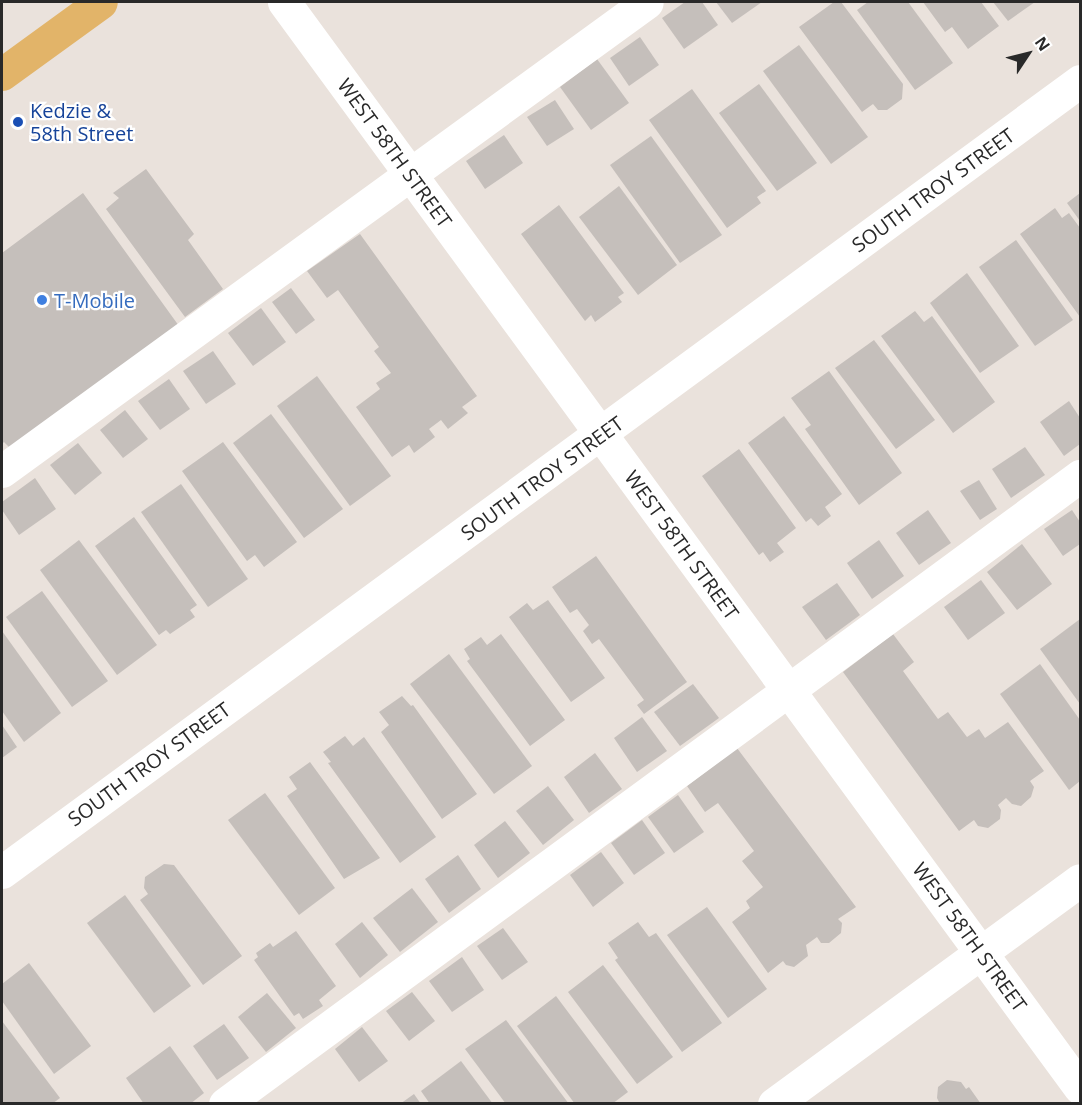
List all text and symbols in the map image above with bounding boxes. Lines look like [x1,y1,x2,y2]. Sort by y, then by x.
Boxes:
north arrow [998,24,1058,84]
text: N [1030,32,1055,55]
street label: WEST 58TH STREET [333,74,457,232]
place label: Kedzie & 58th Street [30,98,133,145]
marker: Kedzie & 58th Street [11,115,25,129]
street label: SOUTH TROY STREET [847,123,1019,257]
place label: T-Mobile [54,288,135,312]
marker: T-Mobile [35,293,49,307]
street label: SOUTH TROY STREET [456,411,628,545]
street label: WEST 58TH STREET [620,466,744,624]
street label: SOUTH TROY STREET [63,697,235,831]
street label: WEST 58TH STREET [908,858,1032,1016]

